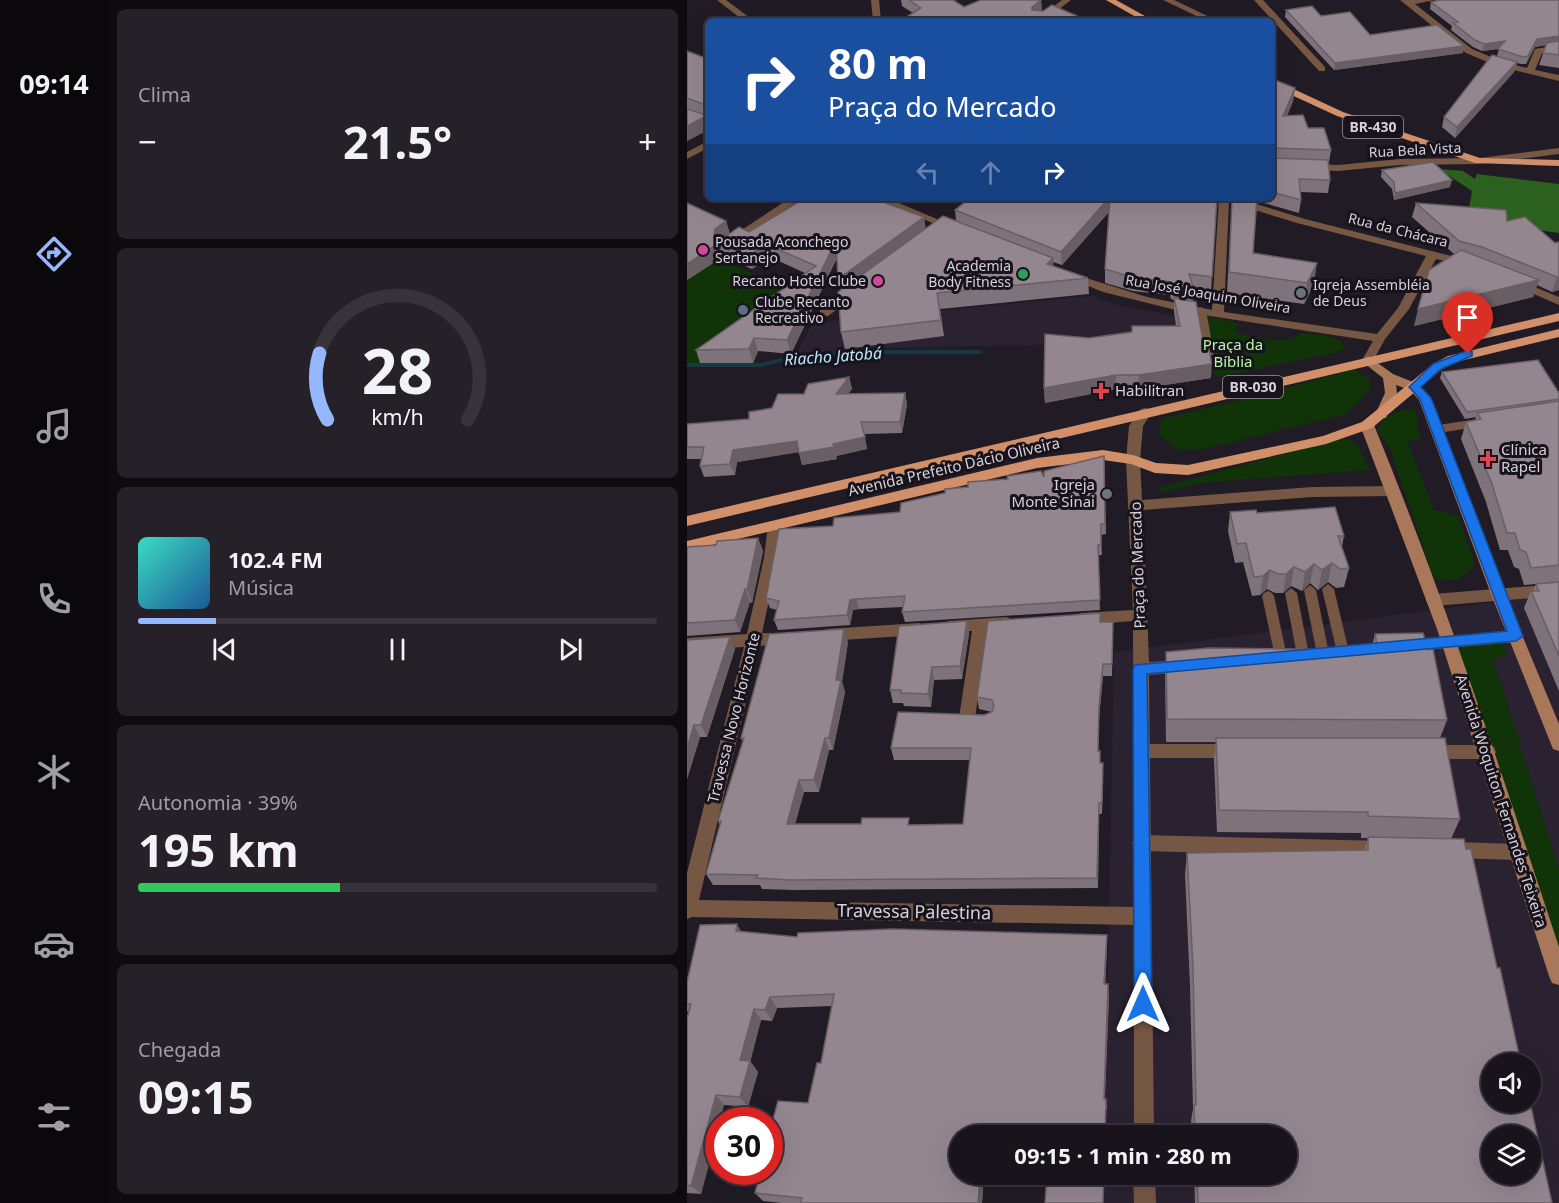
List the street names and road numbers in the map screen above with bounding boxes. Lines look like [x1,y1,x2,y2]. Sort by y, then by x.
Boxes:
road number: BR-430 [1343,116,1403,138]
street label: Rua Bela Vista [1368,138,1462,161]
street label: Rua da Chácara [1346,208,1450,251]
street label: Rua José Joaquim Oliveira [1124,270,1292,317]
road number: BR-030 [1223,376,1283,398]
street label: Avenida Prefeito Dácio Oliveira [846,432,1062,500]
street label: Praça do Mercado [1125,501,1149,629]
street label: Travessa Novo Horizonte [702,630,764,805]
street label: Avenida Woquiton Fernandes Teixeira [1451,672,1552,930]
street label: Travessa Palestina [837,898,991,924]

